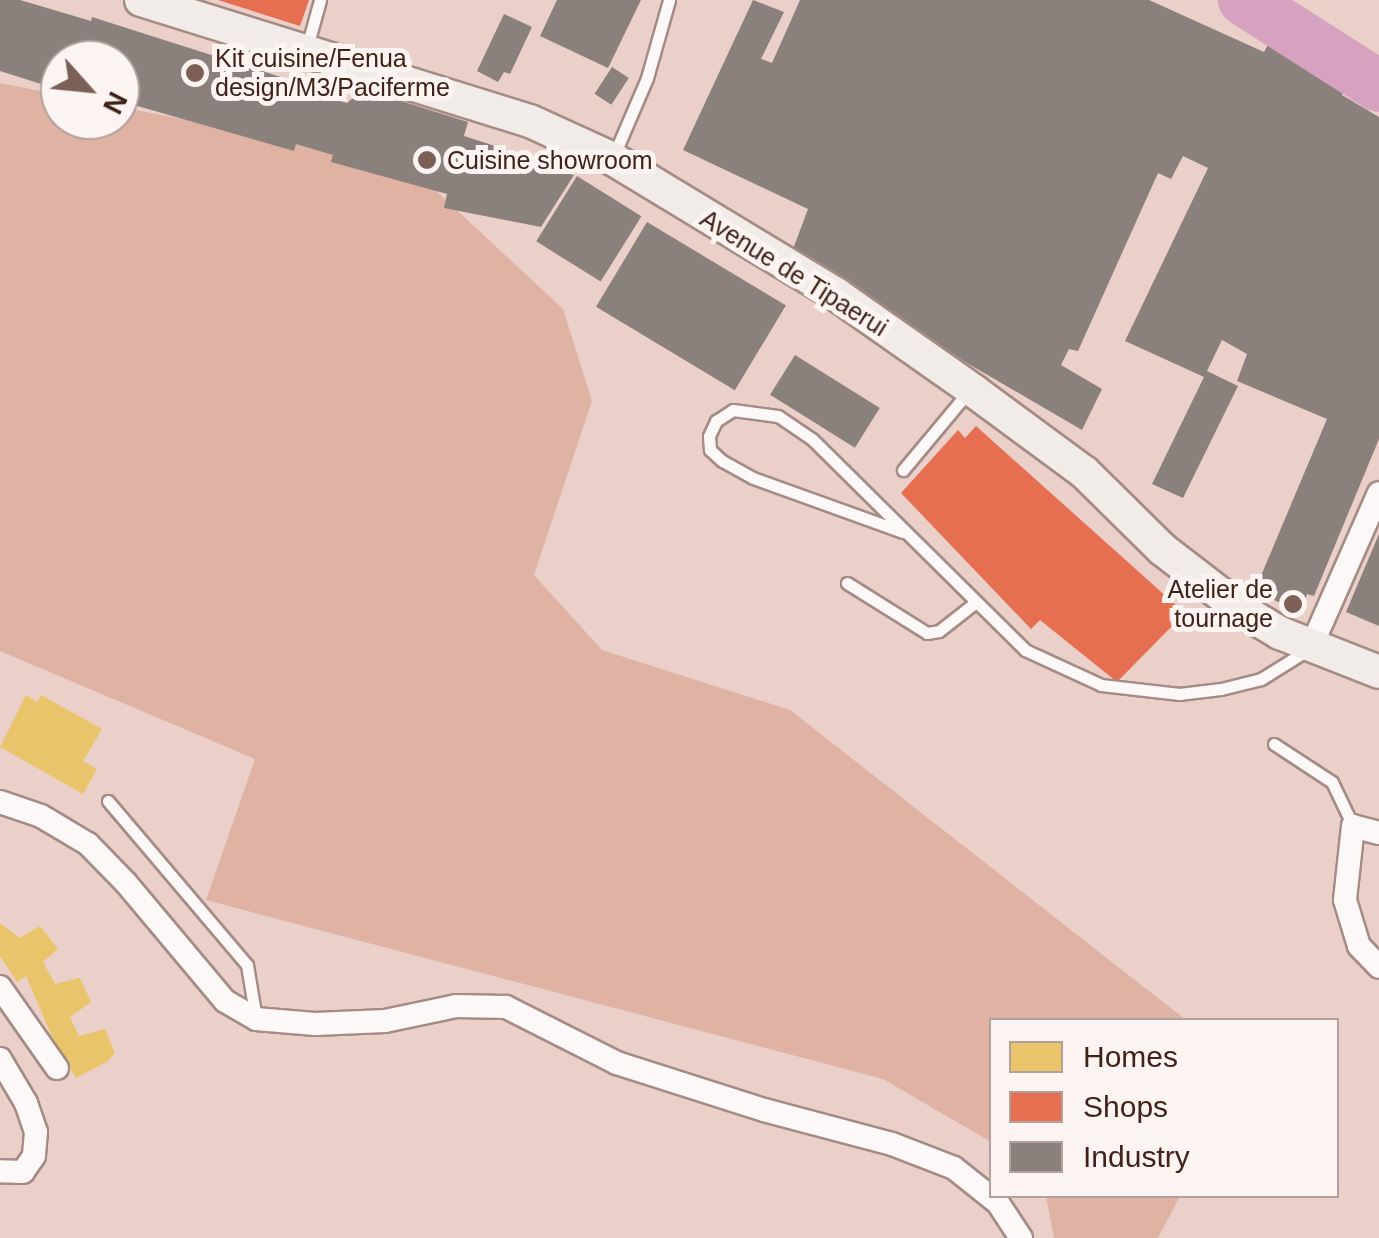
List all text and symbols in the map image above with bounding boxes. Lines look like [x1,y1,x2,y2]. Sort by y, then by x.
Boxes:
north arrow [40,40,140,140]
place label: Kit cuisine/Fenua design/M3/Paciferme [215,44,450,103]
marker: Kit cuisine/Fenua design/M3/Paciferme [184,62,206,84]
text: N [97,87,134,119]
place label: Cuisine showroom [447,145,653,175]
marker: Cuisine showroom [416,149,438,171]
street label: Avenue de Tipaerui [695,203,893,343]
place label: Atelier de tournage [1167,575,1273,634]
marker: Atelier de tournage [1282,593,1304,615]
legend [989,1018,1339,1198]
text: Homes [1083,1040,1178,1073]
text: Shops [1083,1090,1168,1123]
text: Industry [1083,1140,1190,1173]

